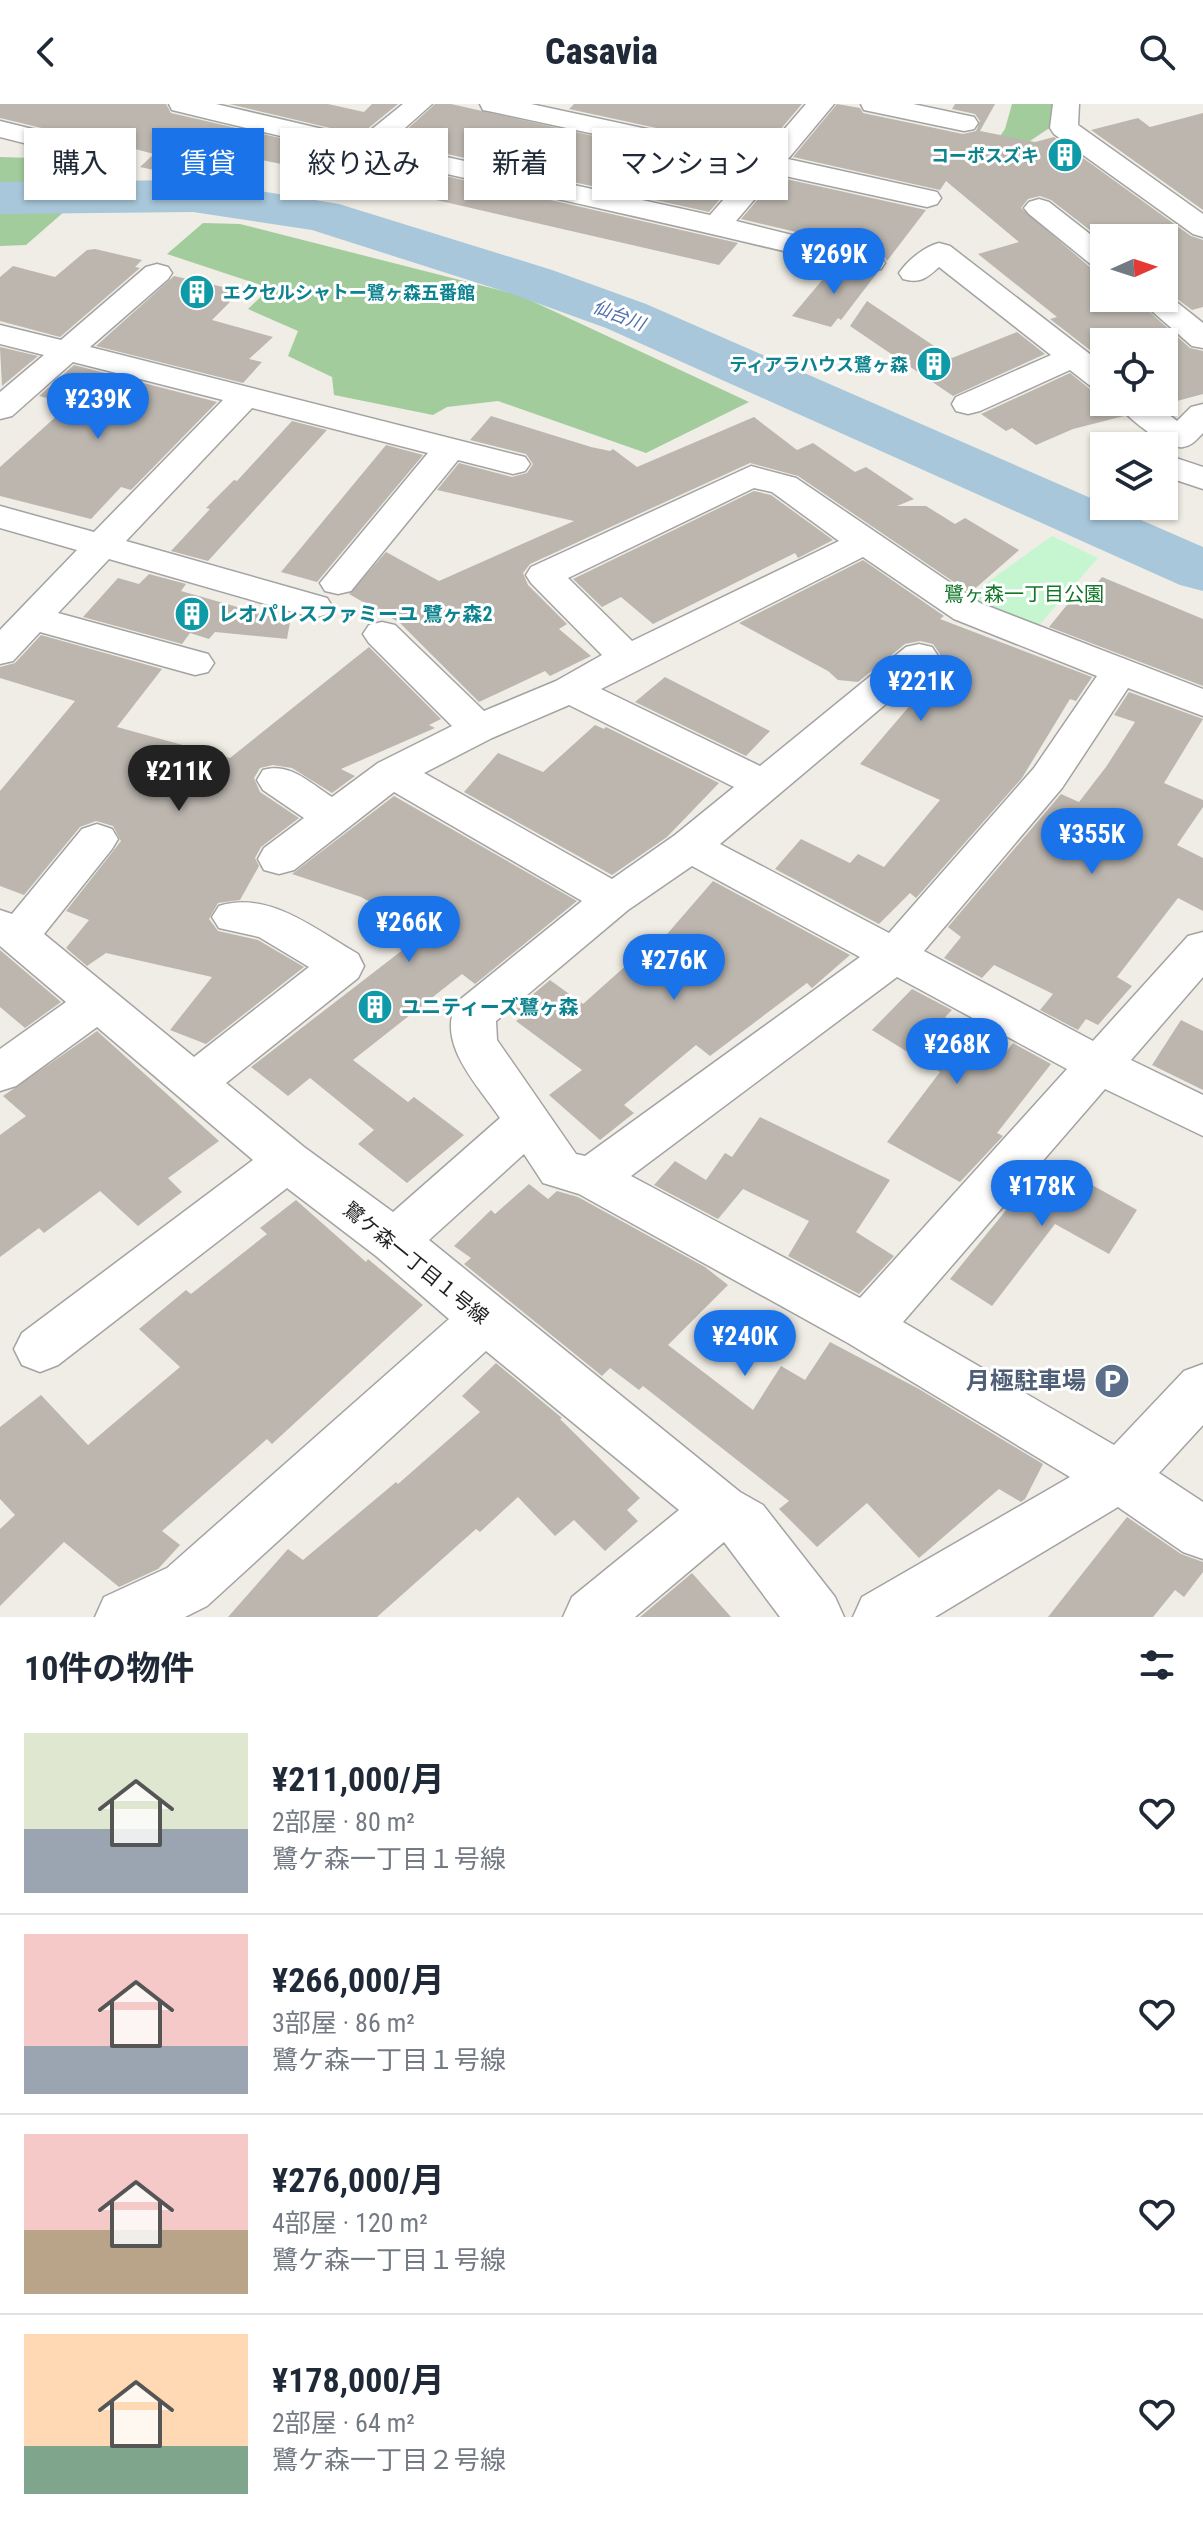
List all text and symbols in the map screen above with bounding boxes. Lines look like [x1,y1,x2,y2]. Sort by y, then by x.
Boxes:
icon: back [24,30,68,74]
icon: search [1135,30,1179,74]
text: Casavia [545,31,658,73]
chip: 購入 [24,128,136,200]
chip: 賃貸 [152,128,264,200]
chip: 絞り込み [280,128,448,200]
chip: 新着 [464,128,576,200]
chip: マンション [592,128,788,200]
building icon: コーポスズキ [1046,136,1084,174]
place label: コーポスズキ [931,145,1039,166]
north arrow [1090,224,1178,312]
map controls [1090,224,1178,520]
pin: ¥269K [778,228,890,296]
text: ¥269K [801,239,867,269]
building icon: エクセルシャトー鷺ヶ森五番館 [178,273,216,311]
place label: エクセルシャトー鷺ヶ森五番館 [223,282,475,303]
water label: 仙台川 [590,296,650,335]
button: locate [1090,328,1178,416]
building icon: ティアラハウス鷺ヶ森 [915,345,953,383]
place label: ティアラハウス鷺ヶ森 [729,354,908,375]
pin: ¥239K [42,373,154,441]
text: ¥239K [65,384,131,414]
button: layers [1090,432,1178,520]
park label: 鷺ヶ森一丁目公園 [944,582,1104,606]
building icon: レオパレスファミーユ 鷺ヶ森2 [173,595,211,633]
place label: レオパレスファミーユ 鷺ヶ森2 [218,602,493,626]
pin: ¥221K [865,655,977,723]
text: ¥221K [888,666,954,696]
pin: ¥211K [123,745,235,813]
text: ¥211K [146,756,212,786]
pin: ¥355K [1036,808,1148,876]
text: ¥355K [1059,819,1125,849]
pin: ¥266K [353,896,465,964]
text: ¥266K [376,907,442,937]
pin: ¥276K [618,934,730,1002]
text: ¥276K [641,945,707,975]
building icon: ユニティーズ鷺ヶ森 [356,988,394,1026]
place label: ユニティーズ鷺ヶ森 [401,995,579,1019]
pin: ¥268K [901,1018,1013,1086]
text: ¥268K [924,1029,990,1059]
pin: ¥178K [986,1160,1098,1228]
text: ¥178K [1009,1171,1075,1201]
street label: 鷺ケ森一丁目１号線 [339,1197,493,1329]
pin: ¥240K [689,1310,801,1378]
text: ¥240K [712,1321,778,1351]
parking icon: 月極駐車場 [1093,1362,1131,1400]
place label: 月極駐車場 [966,1367,1086,1395]
icon: filters [1135,1643,1179,1687]
text: 10件の物件 [24,1648,194,1688]
text: ¥211,000/月 [272,1759,445,1799]
icon: home [88,1765,184,1861]
icon: heart [1135,1791,1179,1835]
text: 2部屋 · 80 m² [272,1807,415,1837]
text: 鷺ケ森一丁目１号線 [272,1844,506,1874]
text: ¥266,000/月 [272,1960,445,2000]
icon: home [88,1966,184,2062]
icon: heart [1135,1992,1179,2036]
text: 3部屋 · 86 m² [272,2008,415,2038]
text: 鷺ケ森一丁目１号線 [272,2045,506,2075]
text: ¥276,000/月 [272,2160,445,2200]
icon: home [88,2166,184,2262]
icon: heart [1135,2192,1179,2236]
text: 4部屋 · 120 m² [272,2208,428,2238]
text: 鷺ケ森一丁目１号線 [272,2245,506,2275]
text: ¥178,000/月 [272,2360,445,2400]
icon: home [88,2366,184,2462]
icon: heart [1135,2392,1179,2436]
text: 2部屋 · 64 m² [272,2408,415,2438]
text: 鷺ケ森一丁目２号線 [272,2445,506,2475]

